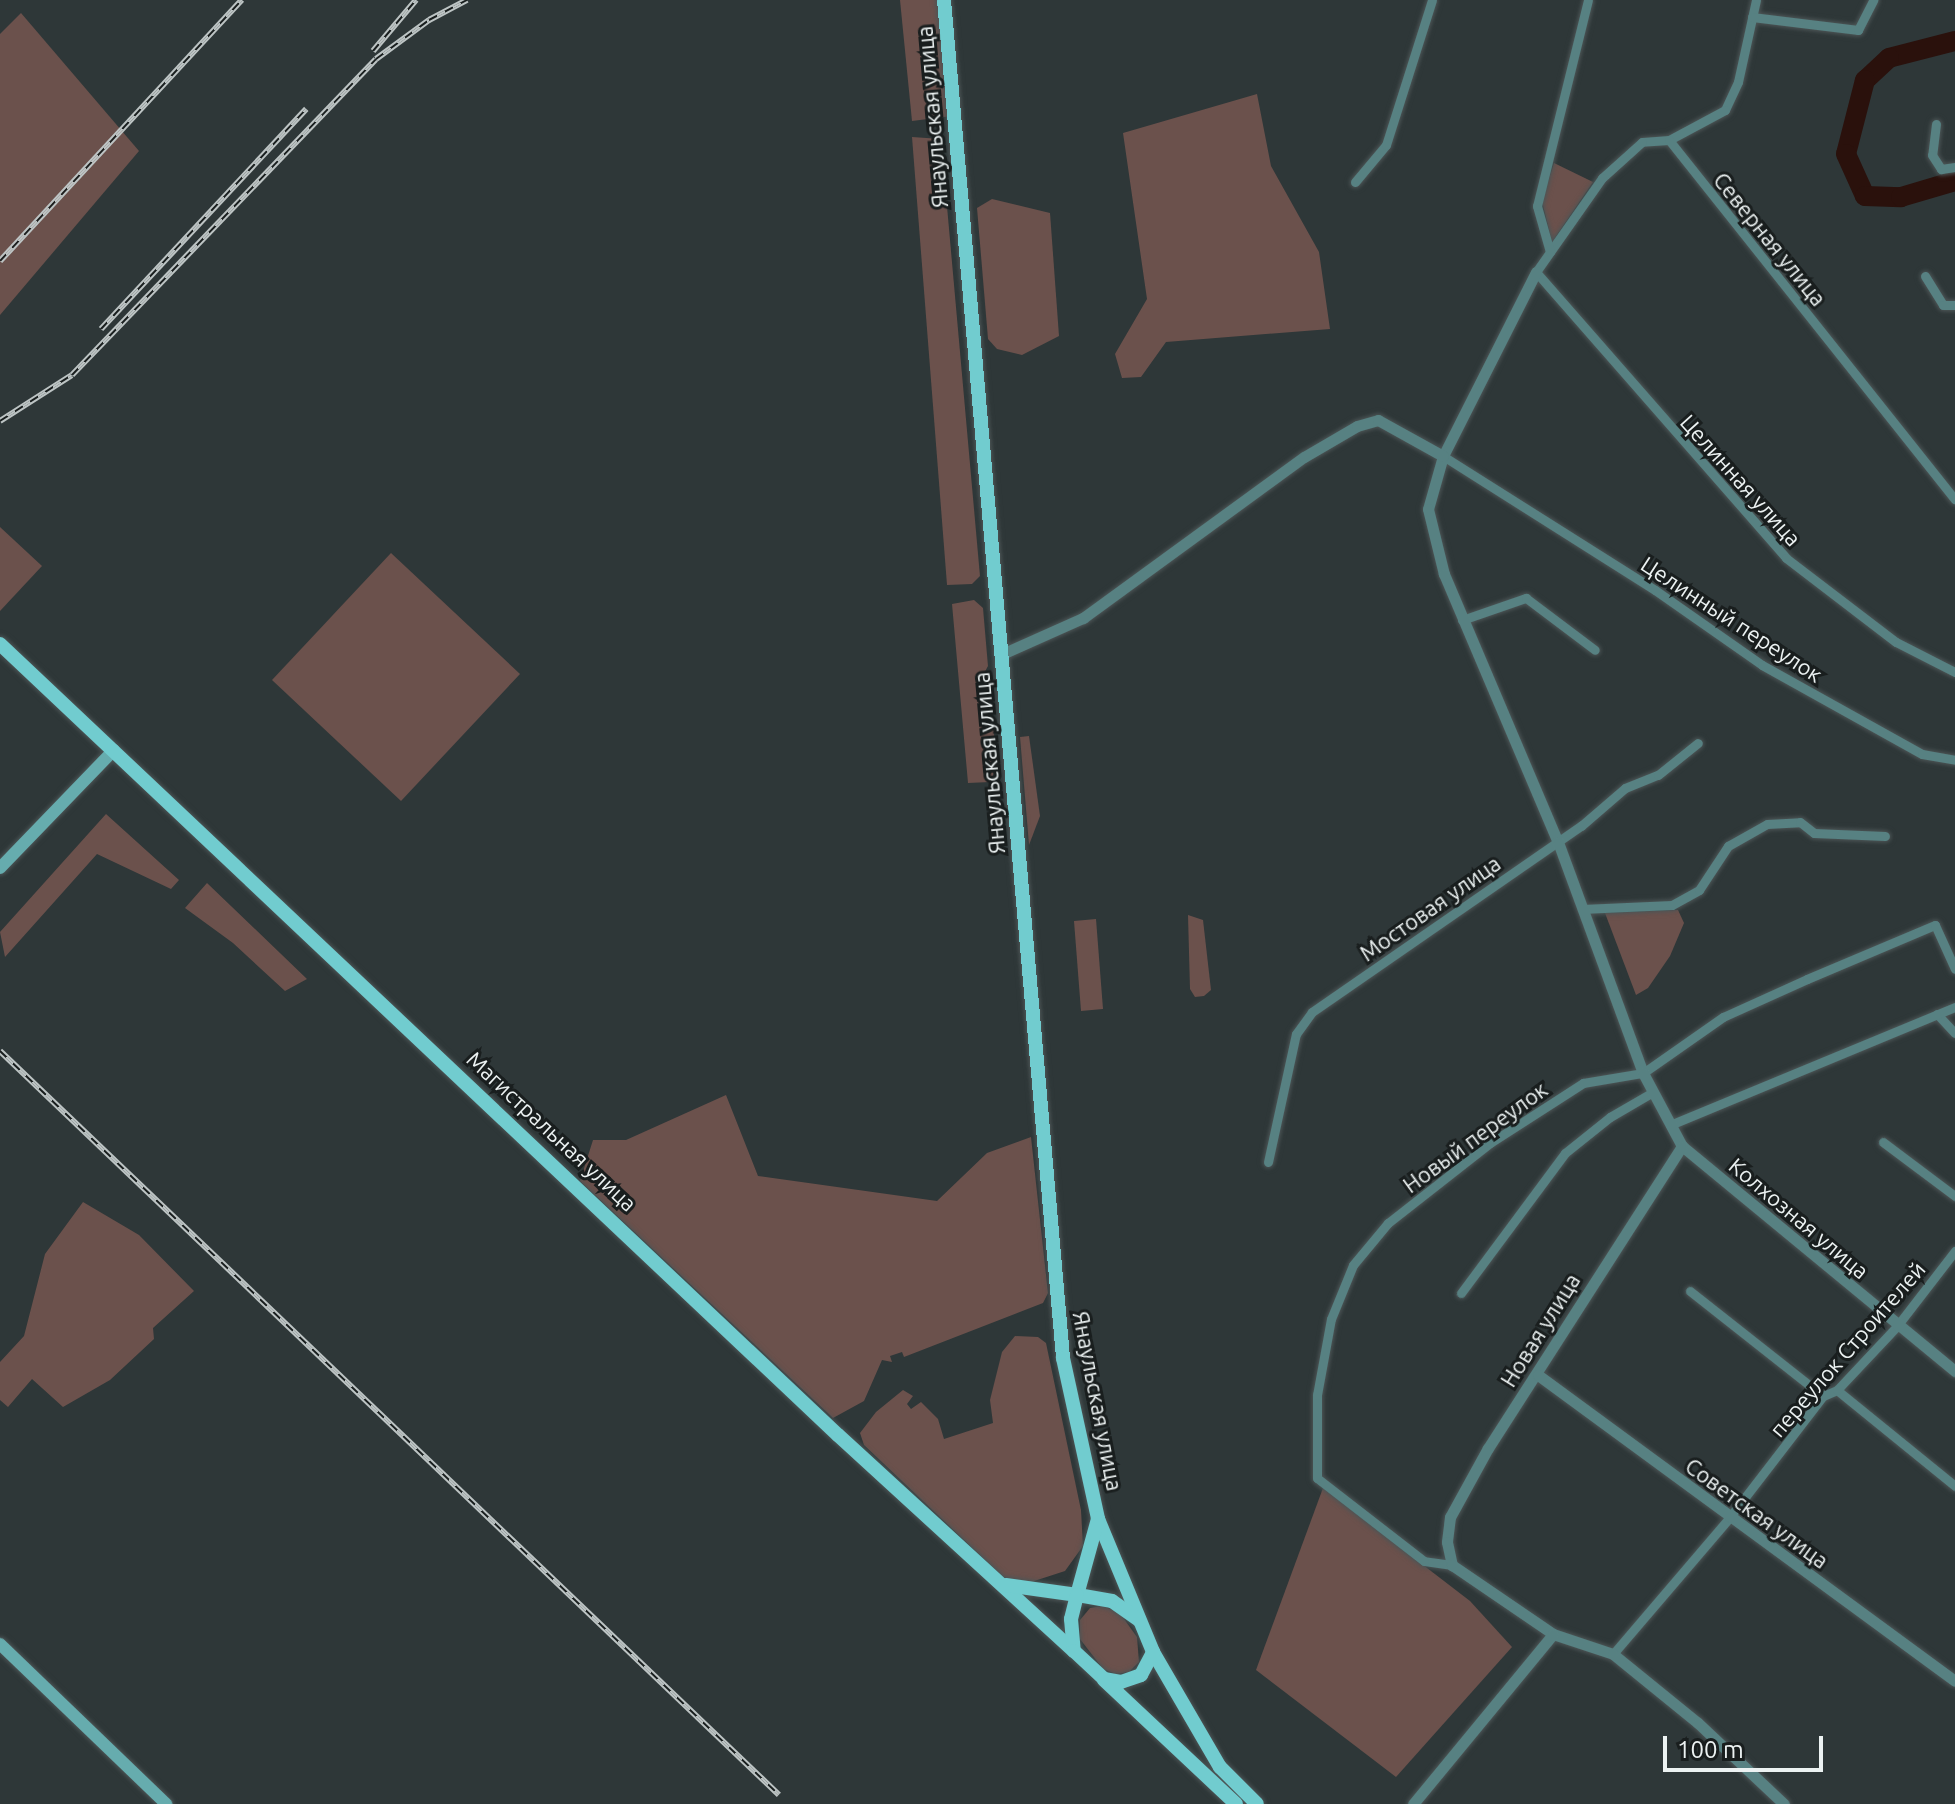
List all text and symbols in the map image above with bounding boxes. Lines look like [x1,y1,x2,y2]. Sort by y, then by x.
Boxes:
street label: Янаульская улица [911,25,953,209]
street label: Северная улица [1708,167,1832,311]
street label: Целинная улица [1675,409,1807,551]
street label: Целинный переулок [1636,551,1828,687]
street label: Янаульская улица [968,671,1010,855]
street label: Мостовая улица [1355,850,1505,966]
street label: Магистральная улица [462,1046,642,1216]
street label: Новый переулок [1398,1076,1552,1198]
street label: Колхозная улица [1724,1152,1874,1284]
street label: переулок Строителей [1764,1256,1930,1442]
street label: Новая улица [1495,1268,1585,1392]
street label: Янаульская улица [1068,1309,1128,1493]
street label: Советская улица [1680,1452,1834,1574]
scale bar [1667,1720,1827,1770]
text: 100 m [1677,1736,1744,1763]

